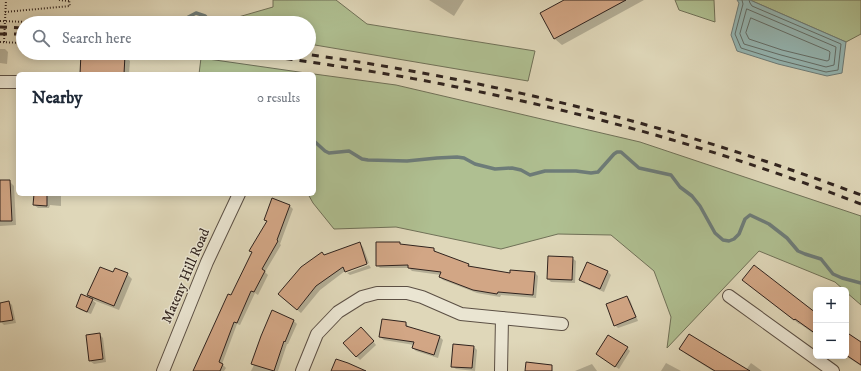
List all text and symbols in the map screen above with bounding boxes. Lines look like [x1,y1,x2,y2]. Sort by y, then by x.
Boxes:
search box [16,16,316,60]
icon: search [30,27,52,49]
text: Search here [62,29,131,48]
text: Nearby [32,87,82,109]
text: 0 results [257,90,300,106]
street label: Mateny Hill Road [158,226,214,326]
map controls [813,287,849,359]
button: + [813,287,849,323]
button: − [813,323,849,359]

